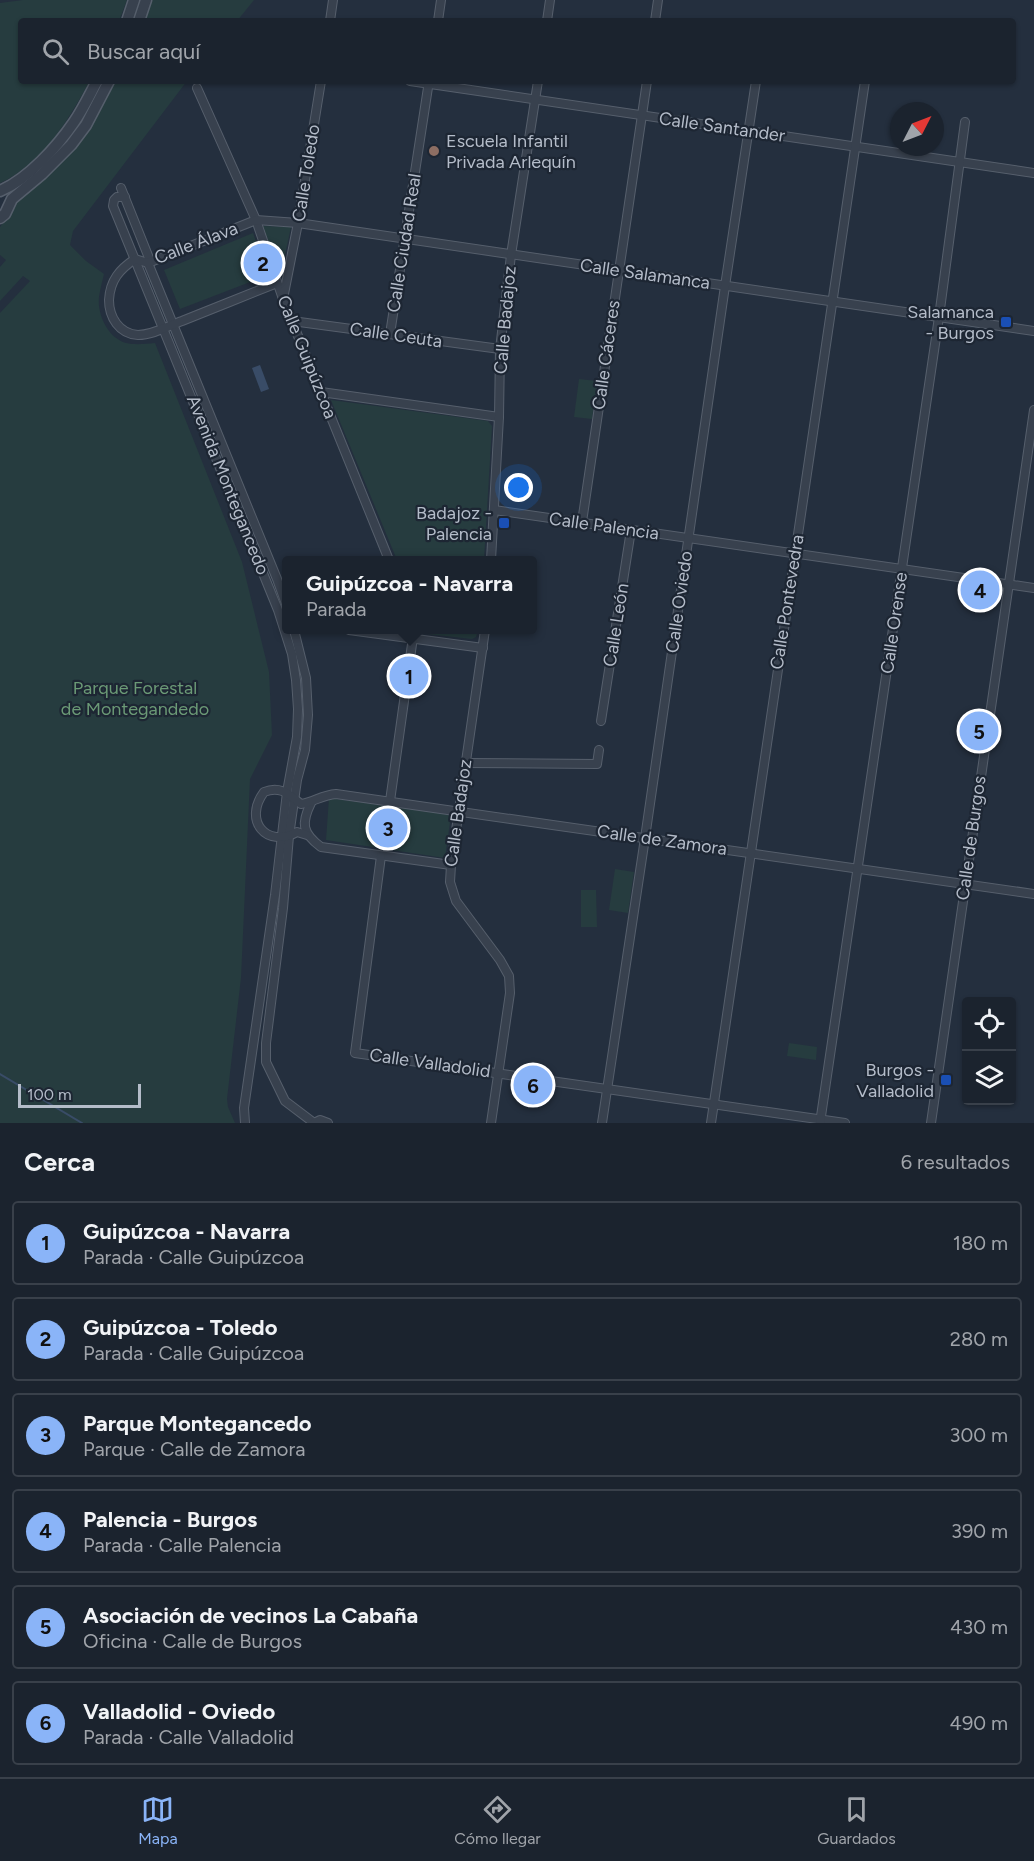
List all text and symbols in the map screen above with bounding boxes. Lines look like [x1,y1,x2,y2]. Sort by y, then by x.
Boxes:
search box [18,18,1016,84]
icon: search [39,35,72,68]
text: Buscar aquí [87,38,200,65]
north arrow [890,102,944,156]
street label: Calle Santander [658,107,786,147]
street label: Calle Toledo [287,123,325,223]
place label: Escuela Infantil Privada Arlequín [446,130,576,173]
marker: Escuela Infantil Privada Arlequín [427,144,441,158]
street label: Calle Ciudad Real [382,172,426,314]
street label: Calle Álava [151,217,241,269]
pin: 2 [244,240,282,286]
street label: Calle Salamanca [579,254,711,294]
street label: Calle Badajoz [489,265,521,375]
street label: Calle Guipúzcoa [272,292,342,422]
street label: Calle Cáceres [587,299,625,411]
place label: Salamanca - Burgos [907,301,994,344]
marker: Salamanca - Burgos [999,315,1013,329]
street label: Calle Ceuta [348,318,444,352]
street label: Avenida Montegancedo [182,392,274,578]
your location [504,473,533,502]
place label: Badajoz - Palencia [416,502,492,545]
street label: Calle Palencia [548,507,660,545]
marker: Badajoz - Palencia [497,516,511,530]
street label: Calle Pontevedra [765,533,809,671]
street label: Calle Oviedo [661,550,697,654]
popup [282,556,537,634]
pin: 4 [960,568,1000,612]
text: Guipúzcoa - Navarra [306,570,513,597]
street label: Calle Orense [876,571,912,675]
street label: Calle León [599,582,633,668]
text: Parada [306,597,366,621]
pin: 1 [390,654,428,698]
park label: Parque Forestal de Montegandedo [61,677,209,720]
pin: 5 [960,708,998,754]
street label: Calle Badajoz [440,758,476,868]
street label: Calle de Burgos [951,774,991,902]
pin: 3 [368,806,408,850]
street label: Calle de Zamora [596,820,728,860]
map controls [962,997,1016,1105]
button: locate [962,997,1016,1051]
street label: Calle Valladolid [368,1044,492,1082]
button: layers [962,1051,1016,1105]
place label: Burgos - Valladolid [856,1059,934,1102]
pin: 6 [514,1062,552,1108]
marker: Burgos - Valladolid [939,1073,953,1087]
scale bar [18,1081,141,1108]
text: 100 m [27,1085,72,1104]
text: Cerca [24,1146,95,1178]
text: 6 resultados [901,1150,1010,1174]
text: Guipúzcoa - Navarra [83,1218,290,1245]
text: 1 [41,1231,50,1255]
text: 180 m [953,1231,1008,1255]
text: Parada · Calle Guipúzcoa [83,1245,304,1269]
text: Guipúzcoa - Toledo [83,1314,277,1341]
text: 2 [40,1327,51,1351]
text: 280 m [950,1327,1008,1351]
text: Parada · Calle Guipúzcoa [83,1341,304,1365]
text: Parque Montegancedo [83,1410,312,1437]
text: 3 [40,1423,51,1447]
text: 300 m [950,1423,1008,1447]
text: Parque · Calle de Zamora [83,1437,305,1461]
text: Palencia - Burgos [83,1506,257,1533]
text: 4 [39,1519,52,1543]
text: 390 m [951,1519,1008,1543]
text: Parada · Calle Palencia [83,1533,281,1557]
text: Asociación de vecinos La Cabaña [83,1602,418,1629]
text: 5 [40,1615,51,1639]
text: 430 m [950,1615,1008,1639]
text: Oficina · Calle de Burgos [83,1629,302,1653]
text: Valladolid - Oviedo [83,1698,275,1725]
text: 6 [40,1711,51,1735]
text: 490 m [949,1711,1008,1735]
text: Parada · Calle Valladolid [83,1725,294,1749]
tab: Mapa [138,1793,178,1848]
tab: Cómo llegar [454,1793,541,1848]
tab: Guardados [817,1793,896,1848]

